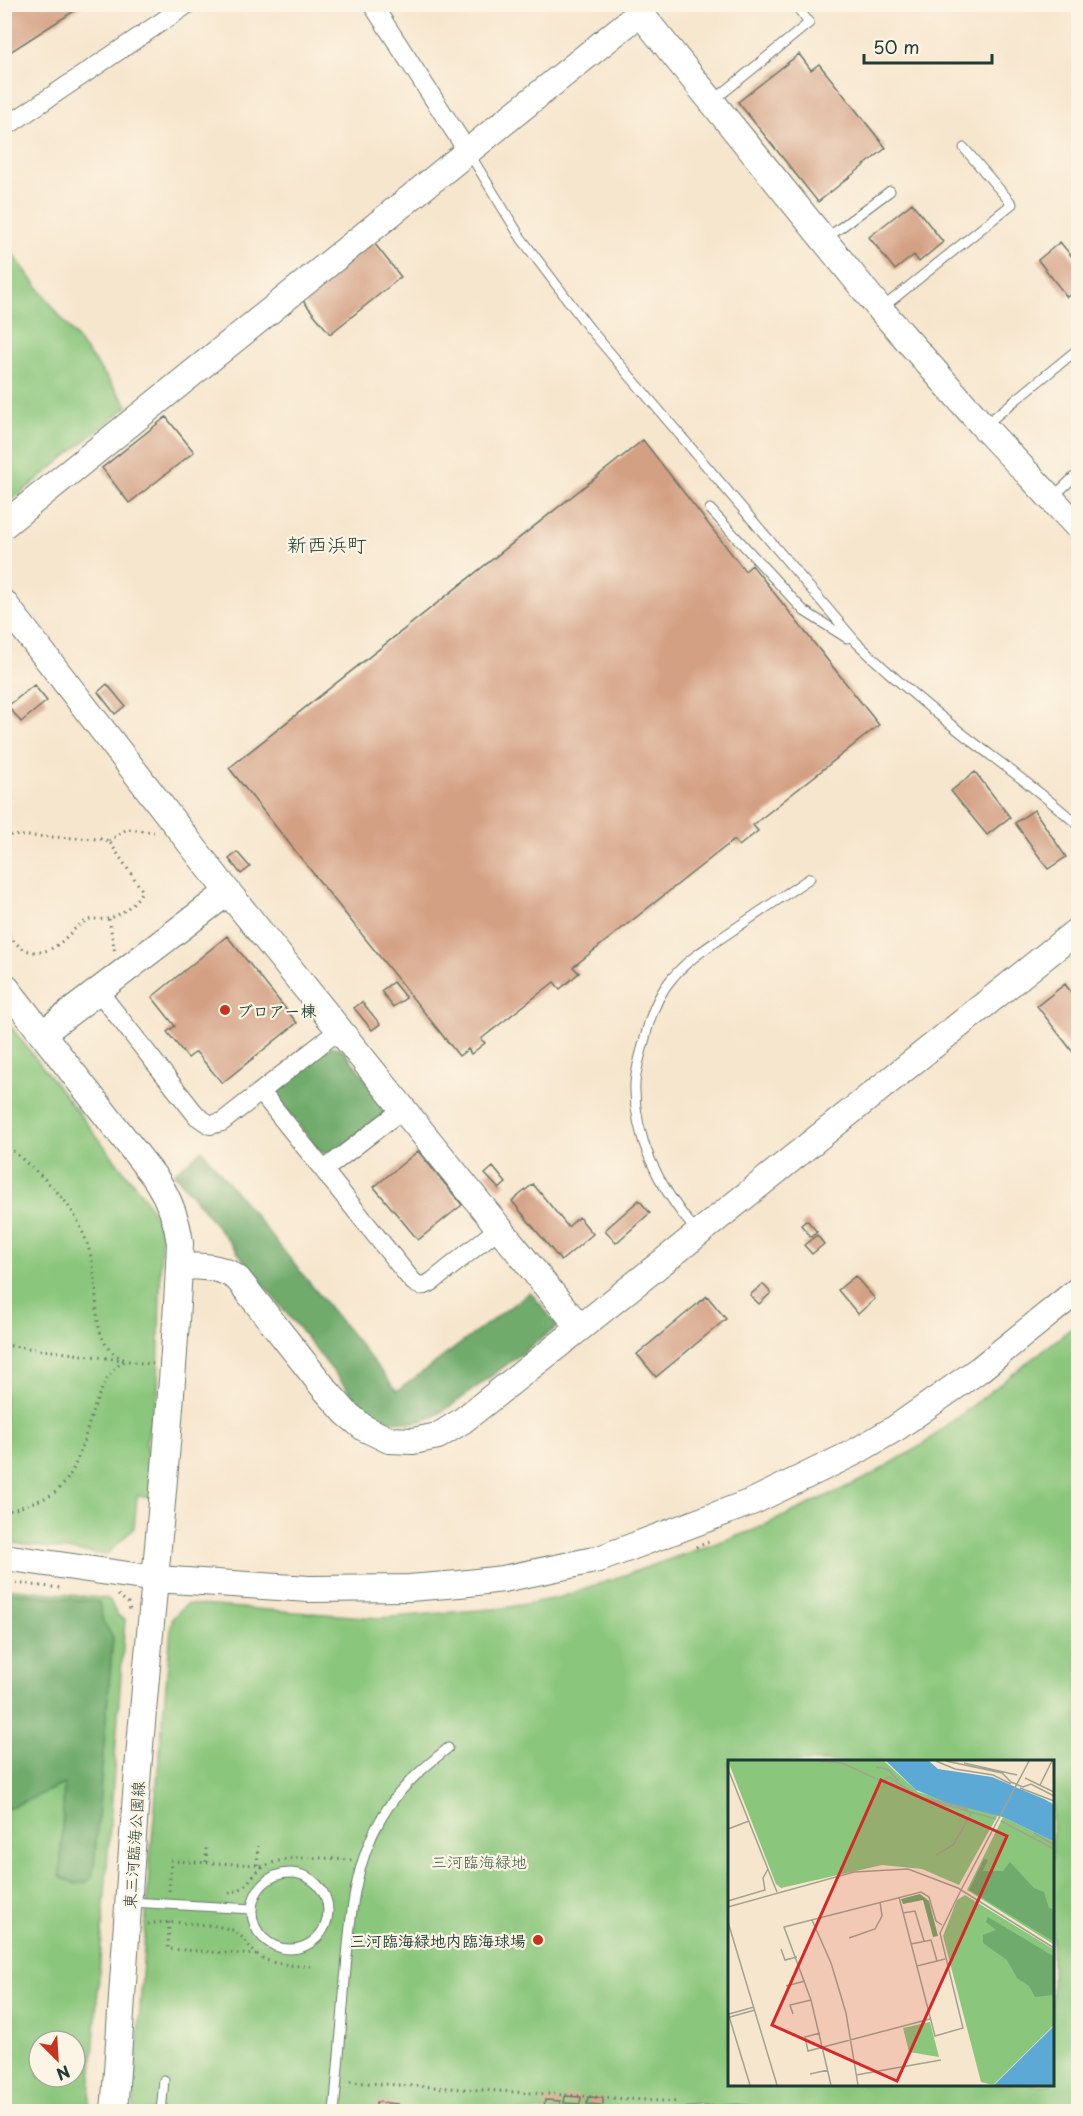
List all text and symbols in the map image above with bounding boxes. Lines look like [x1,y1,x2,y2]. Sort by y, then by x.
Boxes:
scale bar [864,27,992,65]
text: 50 m [873,33,920,60]
district label: 新西浜町 [287,529,367,559]
place label: ブロアー棟 [237,998,317,1022]
marker: ブロアー棟 [218,1003,232,1017]
inset map [728,1760,1053,2086]
street label: 東三河臨海公園線 [117,1780,149,1910]
park label: 三河臨海緑地 [431,1849,527,1873]
place label: 三河臨海緑地内臨海球場 [350,1928,526,1952]
marker: 三河臨海緑地内臨海球場 [531,1933,545,1947]
north arrow [27,2029,87,2089]
text: N [53,2060,74,2087]

